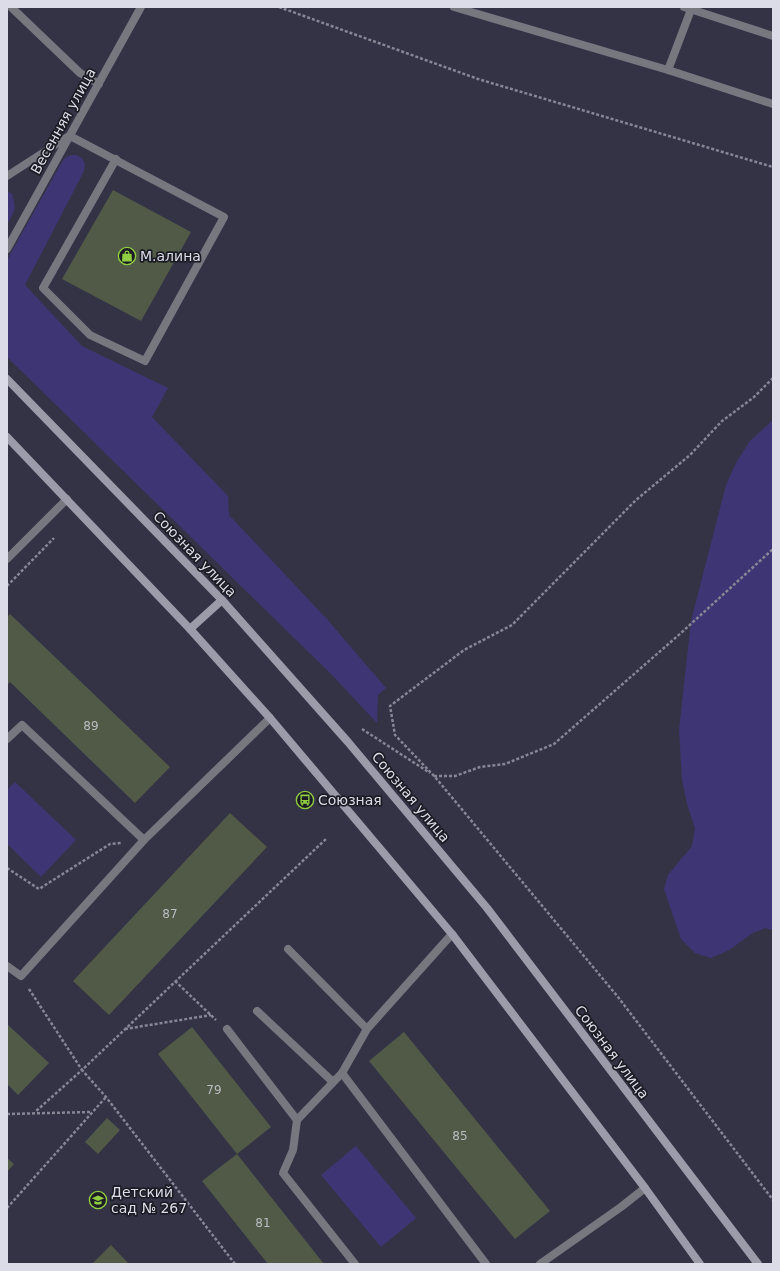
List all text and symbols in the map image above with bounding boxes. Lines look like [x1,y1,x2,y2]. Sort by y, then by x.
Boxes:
street label: Весенняя улица [27,65,99,177]
shop icon: М.алина [117,246,137,266]
place label: М.алина [140,248,201,264]
street label: Союзная улица [150,508,240,600]
house number: 89 [83,719,99,733]
street label: Союзная улица [369,749,453,845]
bus stop icon: Союзная [295,790,315,810]
place label: Союзная [318,792,382,808]
house number: 87 [162,907,178,921]
street label: Союзная улица [572,1002,652,1102]
house number: 79 [206,1083,222,1097]
house number: 85 [452,1129,468,1143]
place label: Детский сад № 267 [111,1184,187,1216]
school or university icon: Детский сад № 267 [88,1190,108,1210]
house number: 81 [255,1216,271,1230]

